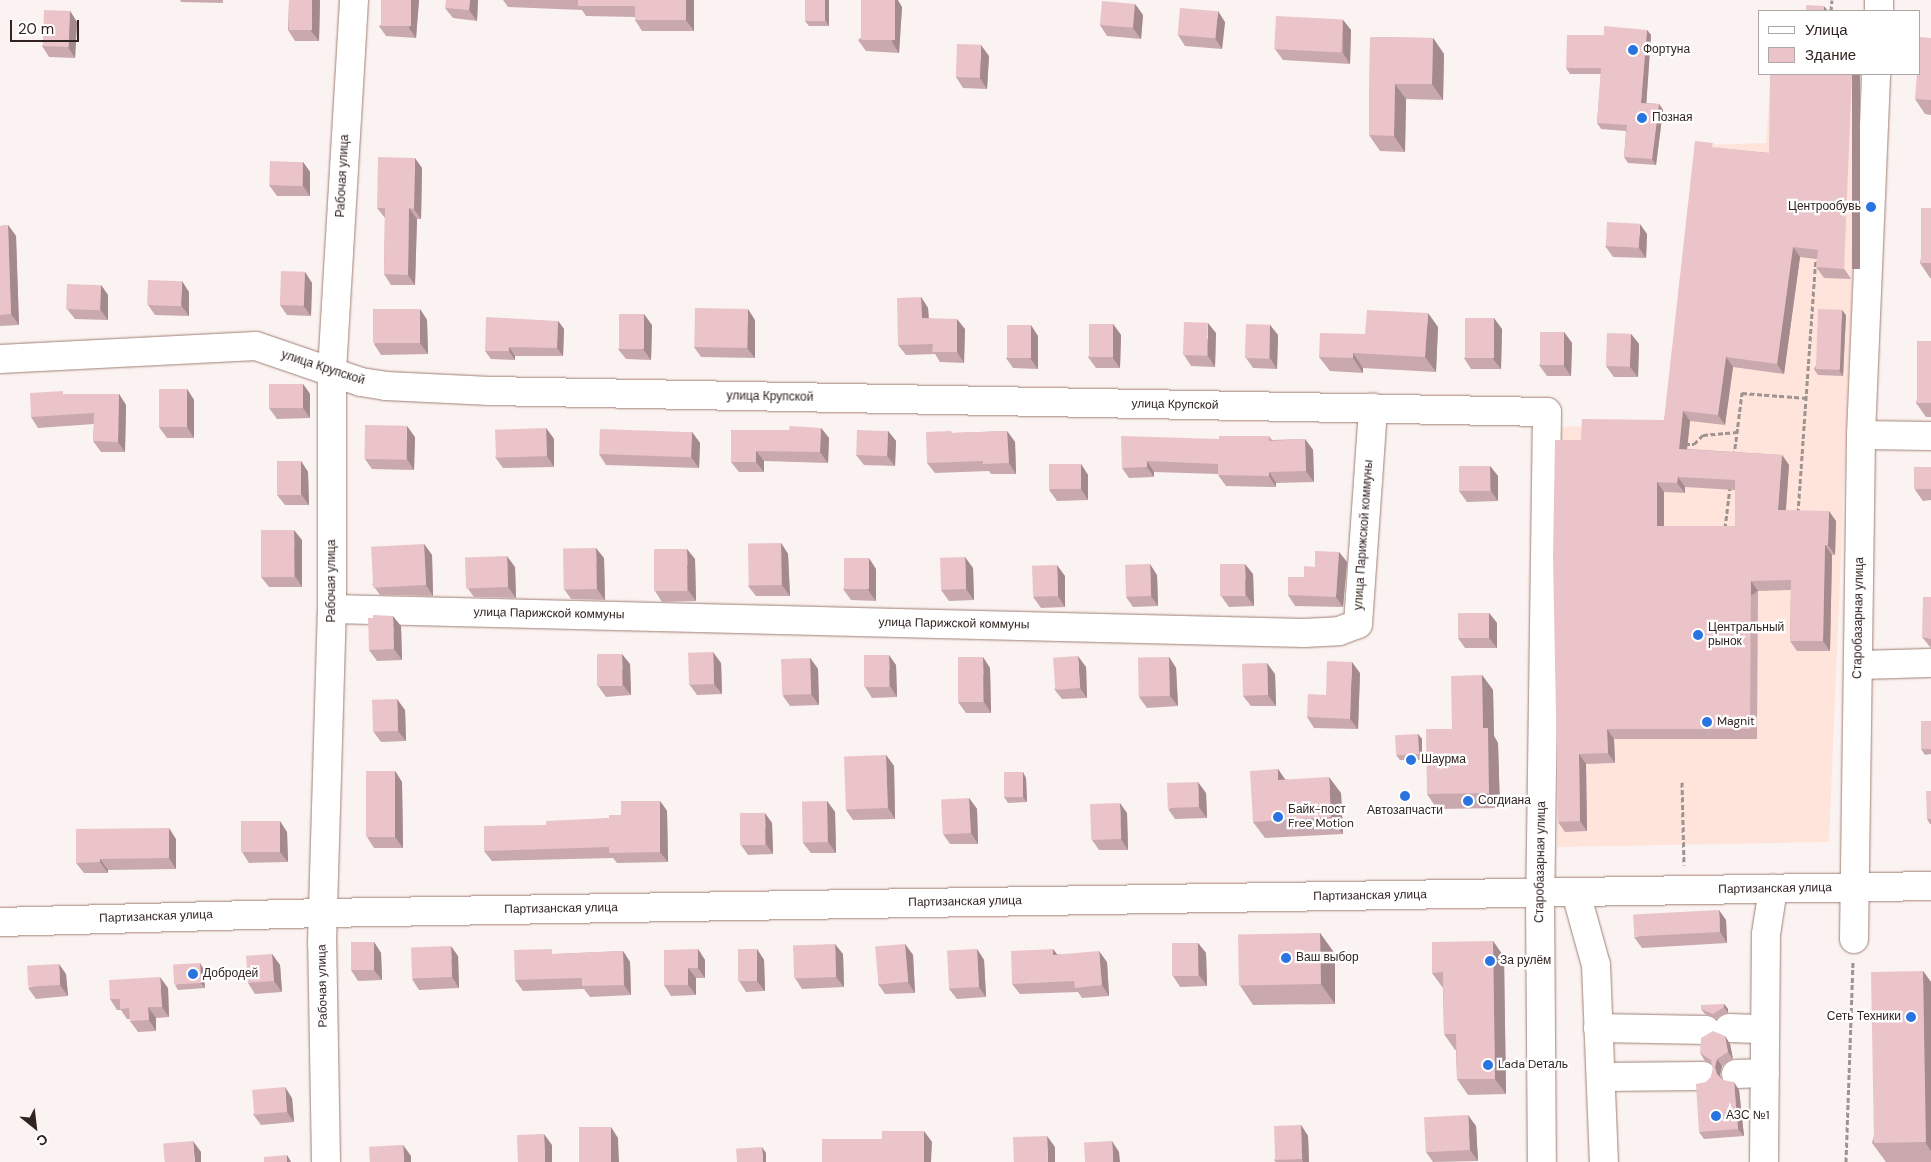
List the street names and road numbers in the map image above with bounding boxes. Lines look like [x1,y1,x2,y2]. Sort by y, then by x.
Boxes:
street label: Рабочая улица [334,134,352,218]
street label: улица Крупской [279,348,367,388]
street label: улица Крупской [726,389,814,405]
street label: улица Крупской [1131,397,1219,413]
street label: улица Парижской коммуны [1352,459,1376,611]
street label: Рабочая улица [325,539,339,623]
street label: Старобазарная улица [1851,557,1867,679]
street label: улица Парижской коммуны [473,605,625,623]
street label: улица Парижской коммуны [878,615,1030,633]
street label: Старобазарная улица [1533,801,1549,923]
street label: Партизанская улица [1718,881,1832,897]
street label: Партизанская улица [1313,888,1427,904]
street label: Партизанская улица [908,894,1022,910]
street label: Партизанская улица [504,901,618,917]
street label: Партизанская улица [99,908,213,926]
street label: Рабочая улица [315,944,331,1028]

